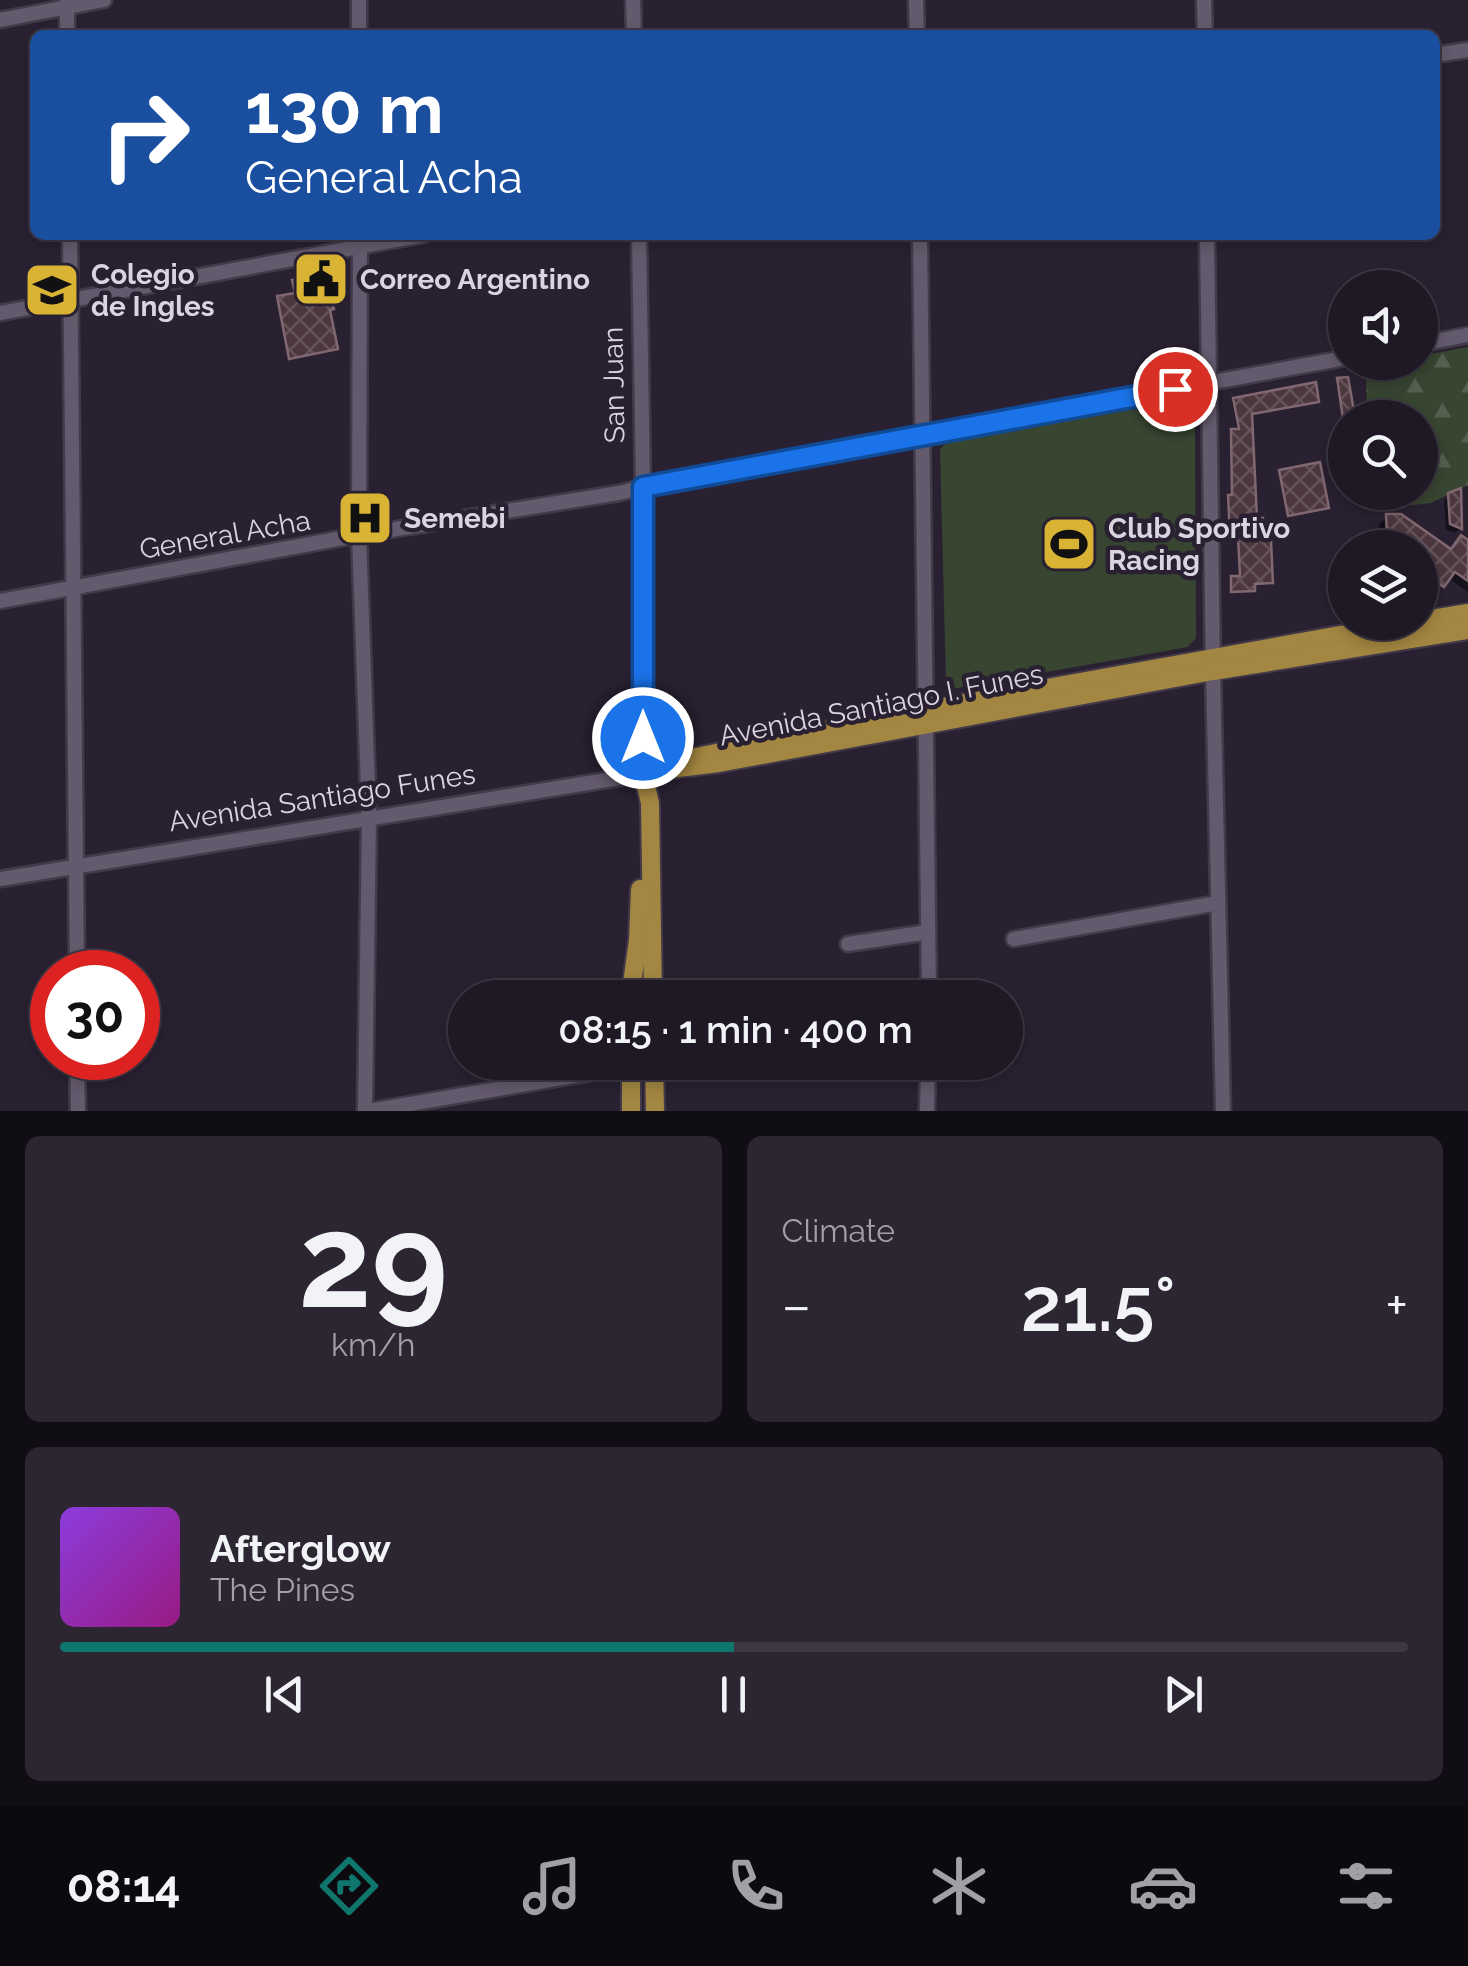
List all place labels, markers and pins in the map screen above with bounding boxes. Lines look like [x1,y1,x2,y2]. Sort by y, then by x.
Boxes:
public building icon: Correo Argentino [291,249,351,309]
place label: Colegio de Ingles [91,258,215,323]
school or university icon: Colegio de Ingles [22,260,82,320]
place label: Correo Argentino [360,263,590,296]
pin [1133,347,1218,432]
hospital icon: Semebi [335,488,395,548]
place label: Semebi [404,502,506,535]
place label: Club Sportivo Racing [1108,512,1290,577]
sports icon: Club Sportivo Racing [1039,514,1099,574]

